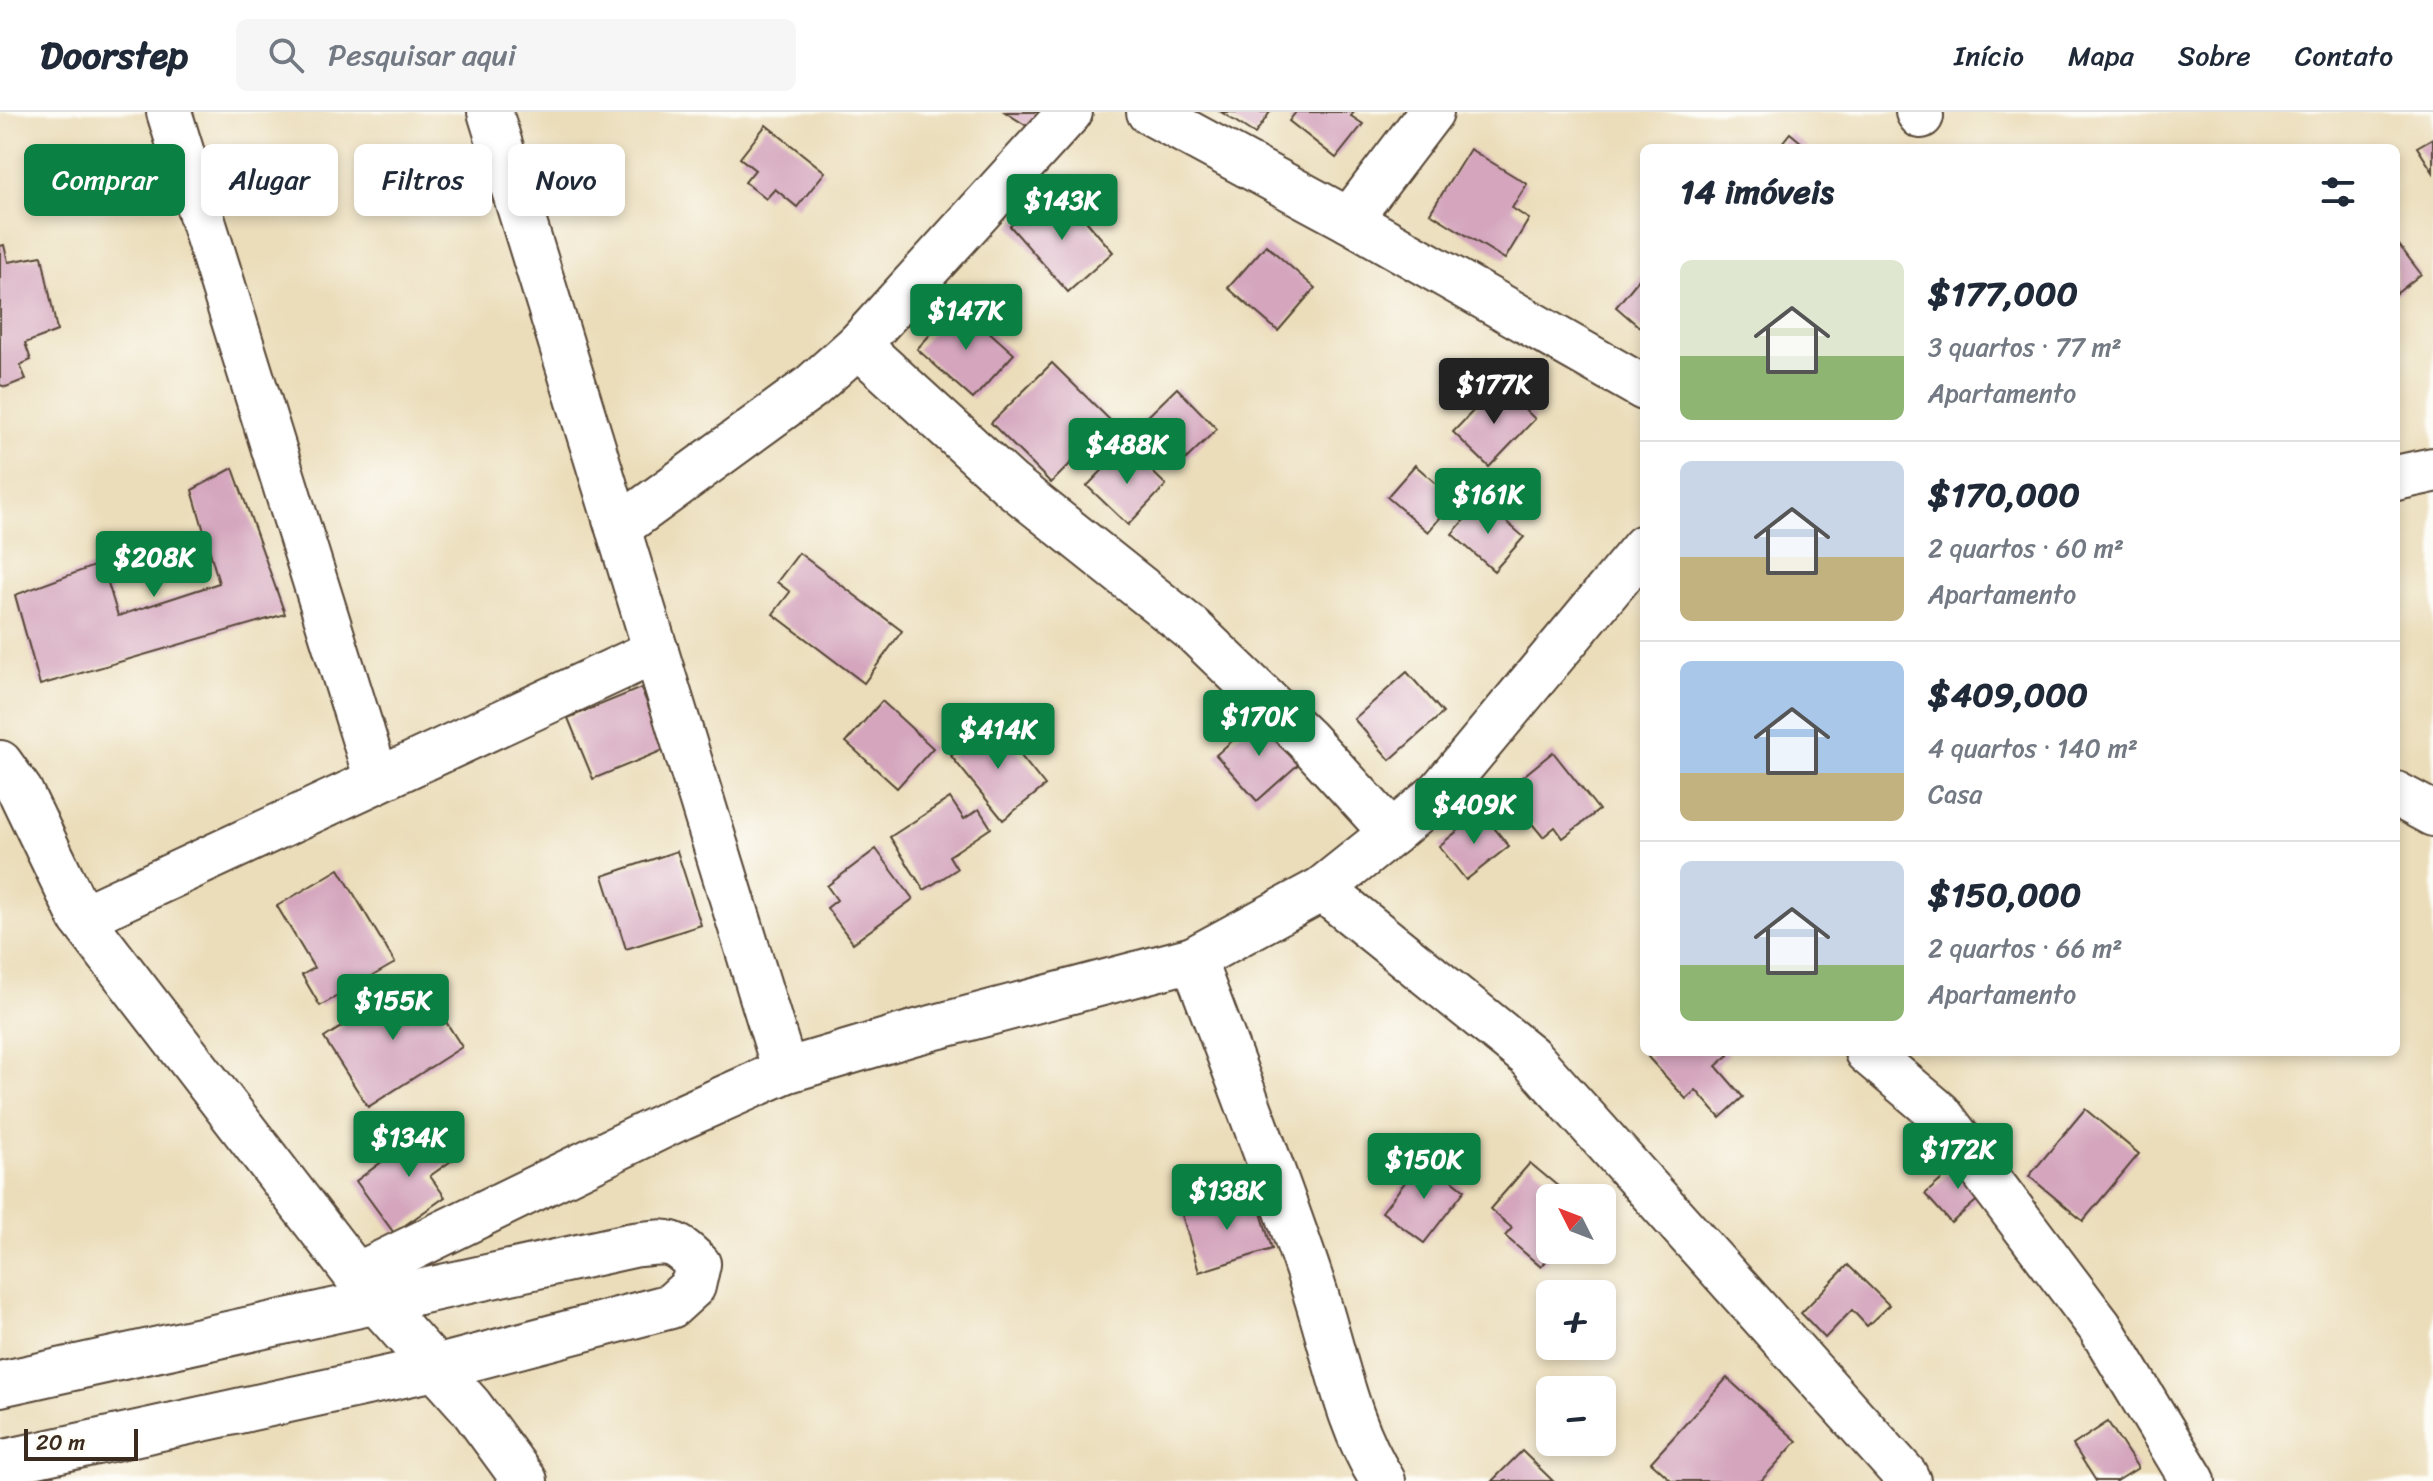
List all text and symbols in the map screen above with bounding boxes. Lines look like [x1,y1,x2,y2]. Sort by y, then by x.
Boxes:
search box [236,19,796,91]
text: Doorstep [40,22,188,89]
text: Pesquisar aqui [328,28,516,82]
text: Início [1954,31,2024,80]
text: Mapa [2068,31,2134,80]
text: Sobre [2178,31,2251,80]
text: Contato [2295,31,2393,80]
icon: search [264,33,308,77]
chip: Comprar [24,144,185,216]
chip: Alugar [201,144,338,216]
chip: Filtros [354,144,492,216]
chip: Novo [508,144,625,216]
text: 14 imóveis [1680,162,1834,222]
icon: filters [2316,170,2360,214]
pin: $143K [1006,174,1118,242]
text: $143K [1025,177,1099,223]
text: $177,000 [1928,264,2078,324]
pin: $147K [910,284,1022,352]
text: $147K [928,287,1004,333]
icon: home [1744,292,1840,388]
text: 3 quartos · 77 m² [1928,324,2122,370]
pin: $177K [1438,358,1550,426]
text: $177K [1457,361,1531,407]
text: Apartamento [1928,370,2076,416]
pin: $488K [1071,418,1183,486]
text: $488K [1087,421,1167,467]
text: $170,000 [1928,465,2080,525]
pin: $161K [1432,468,1544,536]
text: $161K [1453,471,1523,517]
icon: home [1744,493,1840,589]
text: 2 quartos · 60 m² [1928,525,2124,571]
pin: $208K [98,531,210,599]
text: $208K [114,534,194,580]
text: Apartamento [1928,571,2076,617]
text: $409,000 [1928,665,2088,725]
pin: $170K [1203,690,1315,758]
text: $170K [1221,693,1297,739]
icon: home [1744,693,1840,789]
pin: $414K [942,703,1054,771]
text: $414K [960,706,1036,752]
text: 4 quartos · 140 m² [1928,725,2138,771]
text: Casa [1928,771,1982,817]
pin: $409K [1418,778,1530,846]
text: $409K [1433,781,1515,827]
text: $150,000 [1928,865,2081,925]
icon: home [1744,893,1840,989]
text: 2 quartos · 66 m² [1928,925,2122,971]
text: Apartamento [1928,971,2076,1017]
pin: $155K [337,974,449,1042]
text: $155K [355,977,431,1023]
pin: $134K [353,1111,465,1179]
text: $134K [372,1114,446,1160]
pin: $172K [1902,1123,2014,1191]
text: $172K [1921,1126,1995,1172]
pin: $150K [1368,1133,1480,1201]
text: $150K [1386,1136,1462,1182]
pin: $138K [1171,1164,1283,1232]
text: $138K [1190,1167,1264,1213]
north arrow [1536,1184,1616,1264]
map controls [1536,1184,1616,1456]
button: + [1536,1280,1616,1360]
button: − [1536,1376,1616,1456]
text: 20 m [36,1423,85,1462]
scale bar [24,1425,138,1461]

